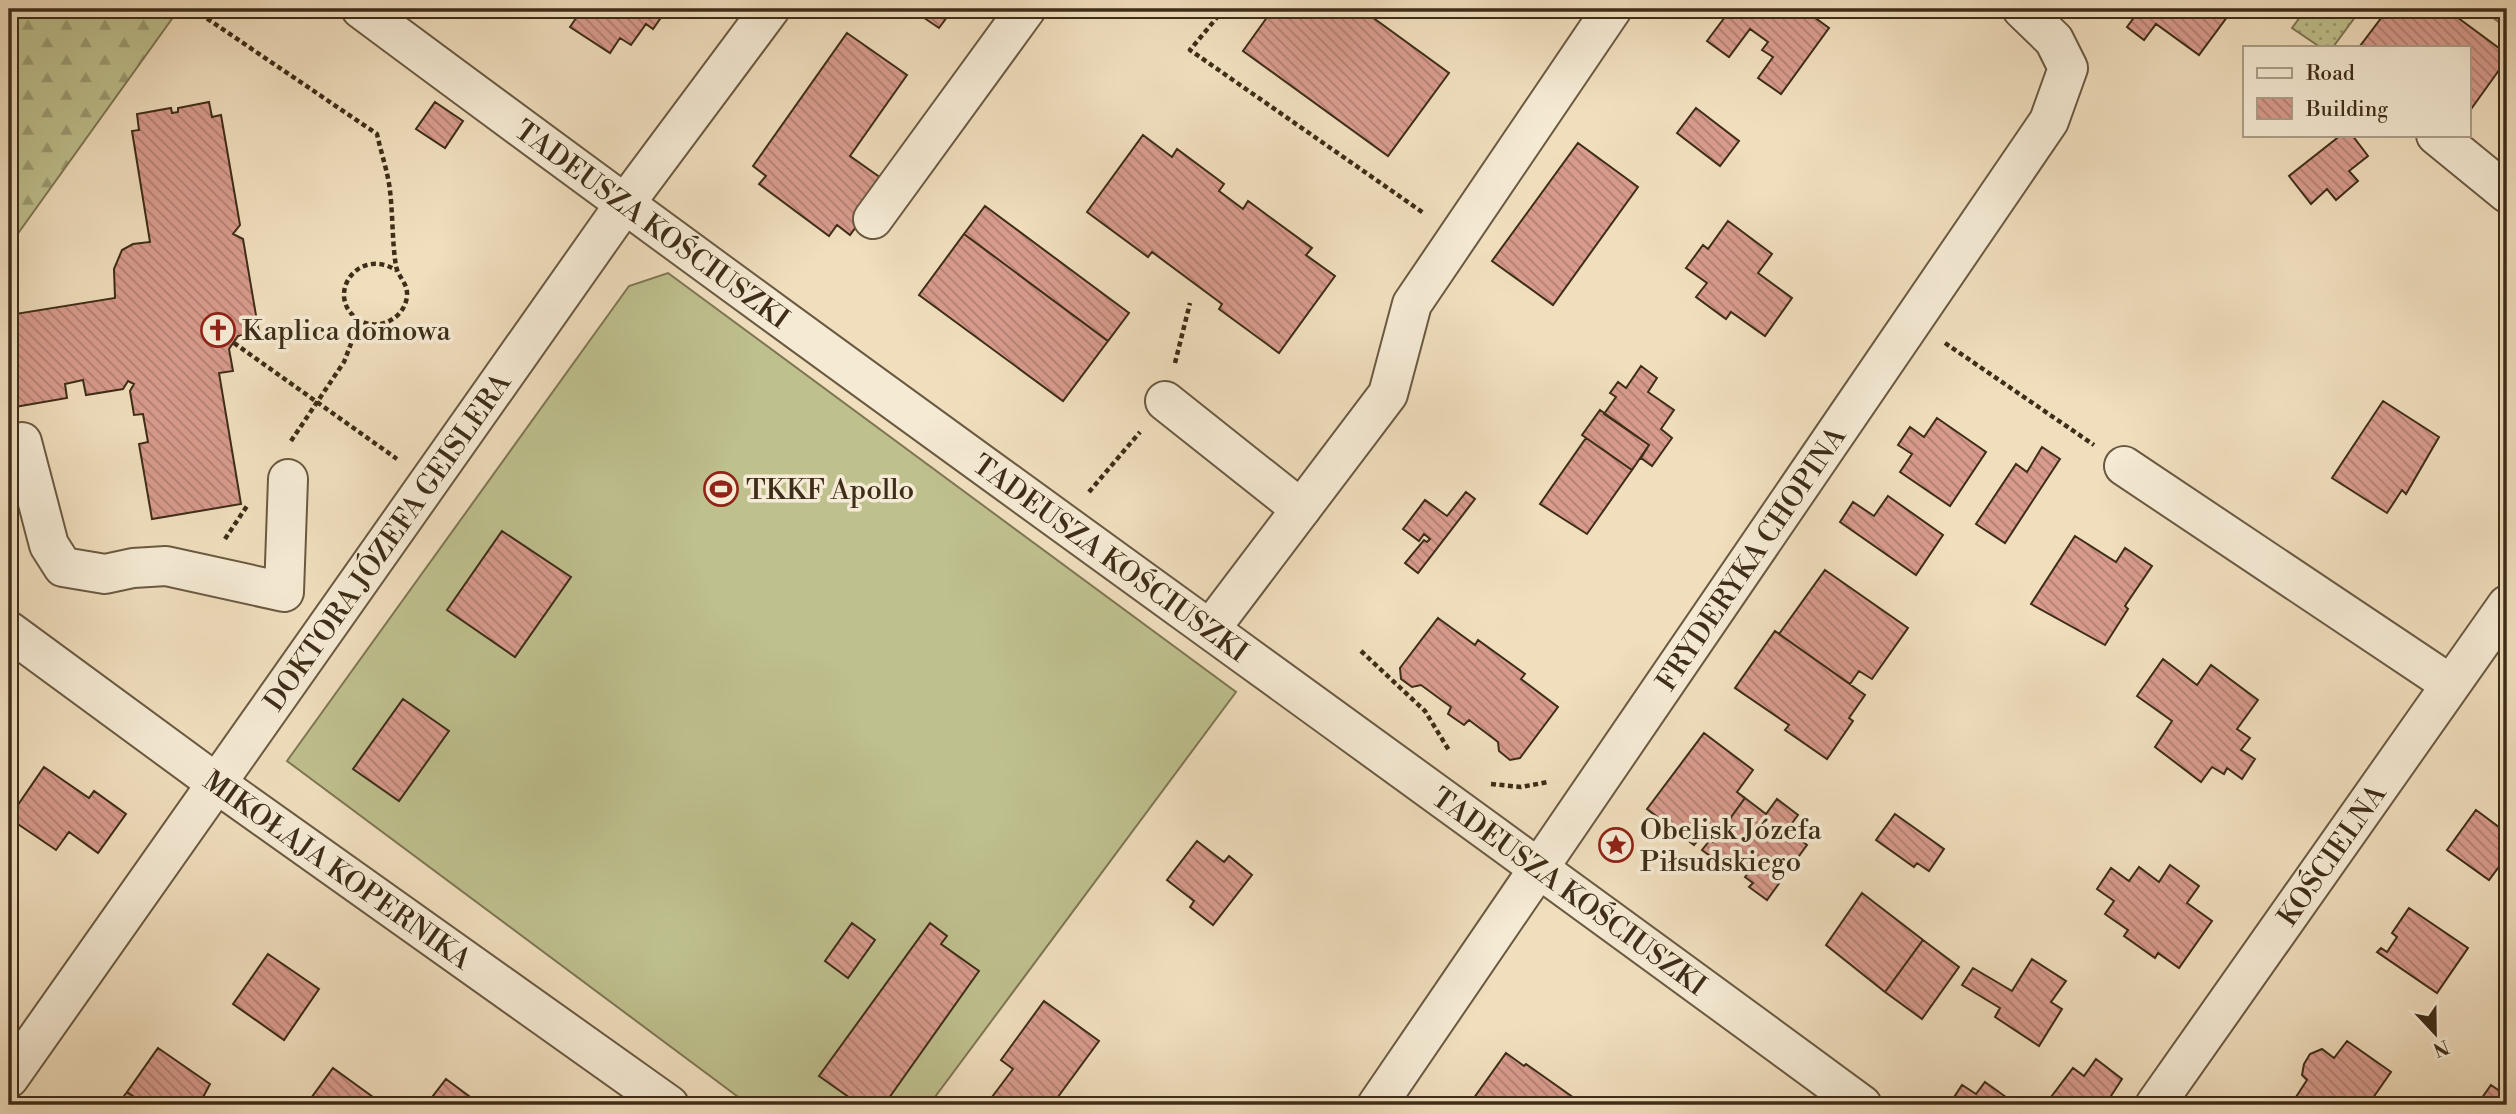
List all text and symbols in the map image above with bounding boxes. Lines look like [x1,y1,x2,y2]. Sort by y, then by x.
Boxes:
legend [2243,46,2470,136]
text: Road [2306,61,2355,87]
text: Building [2305,97,2388,123]
street label: TADEUSZA KOŚCIUSZKI [508,113,796,337]
church icon: Kaplica domowa [199,311,237,349]
place label: Kaplica domowa [242,314,451,349]
street label: DOKTORA JÓZEFA GEISLERA [257,366,519,718]
street label: FRYDERYKA CHOPINA [1649,420,1854,698]
street label: TADEUSZA KOŚCIUSZKI [965,448,1254,670]
sports icon: TKKF Apollo [702,470,740,508]
place label: TKKF Apollo [746,473,914,508]
street label: MIKOŁAJA KOPERNIKA [196,764,478,978]
street label: KOŚCIELNA [2271,777,2395,933]
street label: TADEUSZA KOŚCIUSZKI [1424,780,1713,1004]
place label: Obelisk Józefa Piłsudskiego [1640,813,1823,880]
place icon: Obelisk Józefa Piłsudskiego [1597,826,1635,864]
north arrow [2400,998,2470,1068]
text: N [2430,1034,2452,1062]

